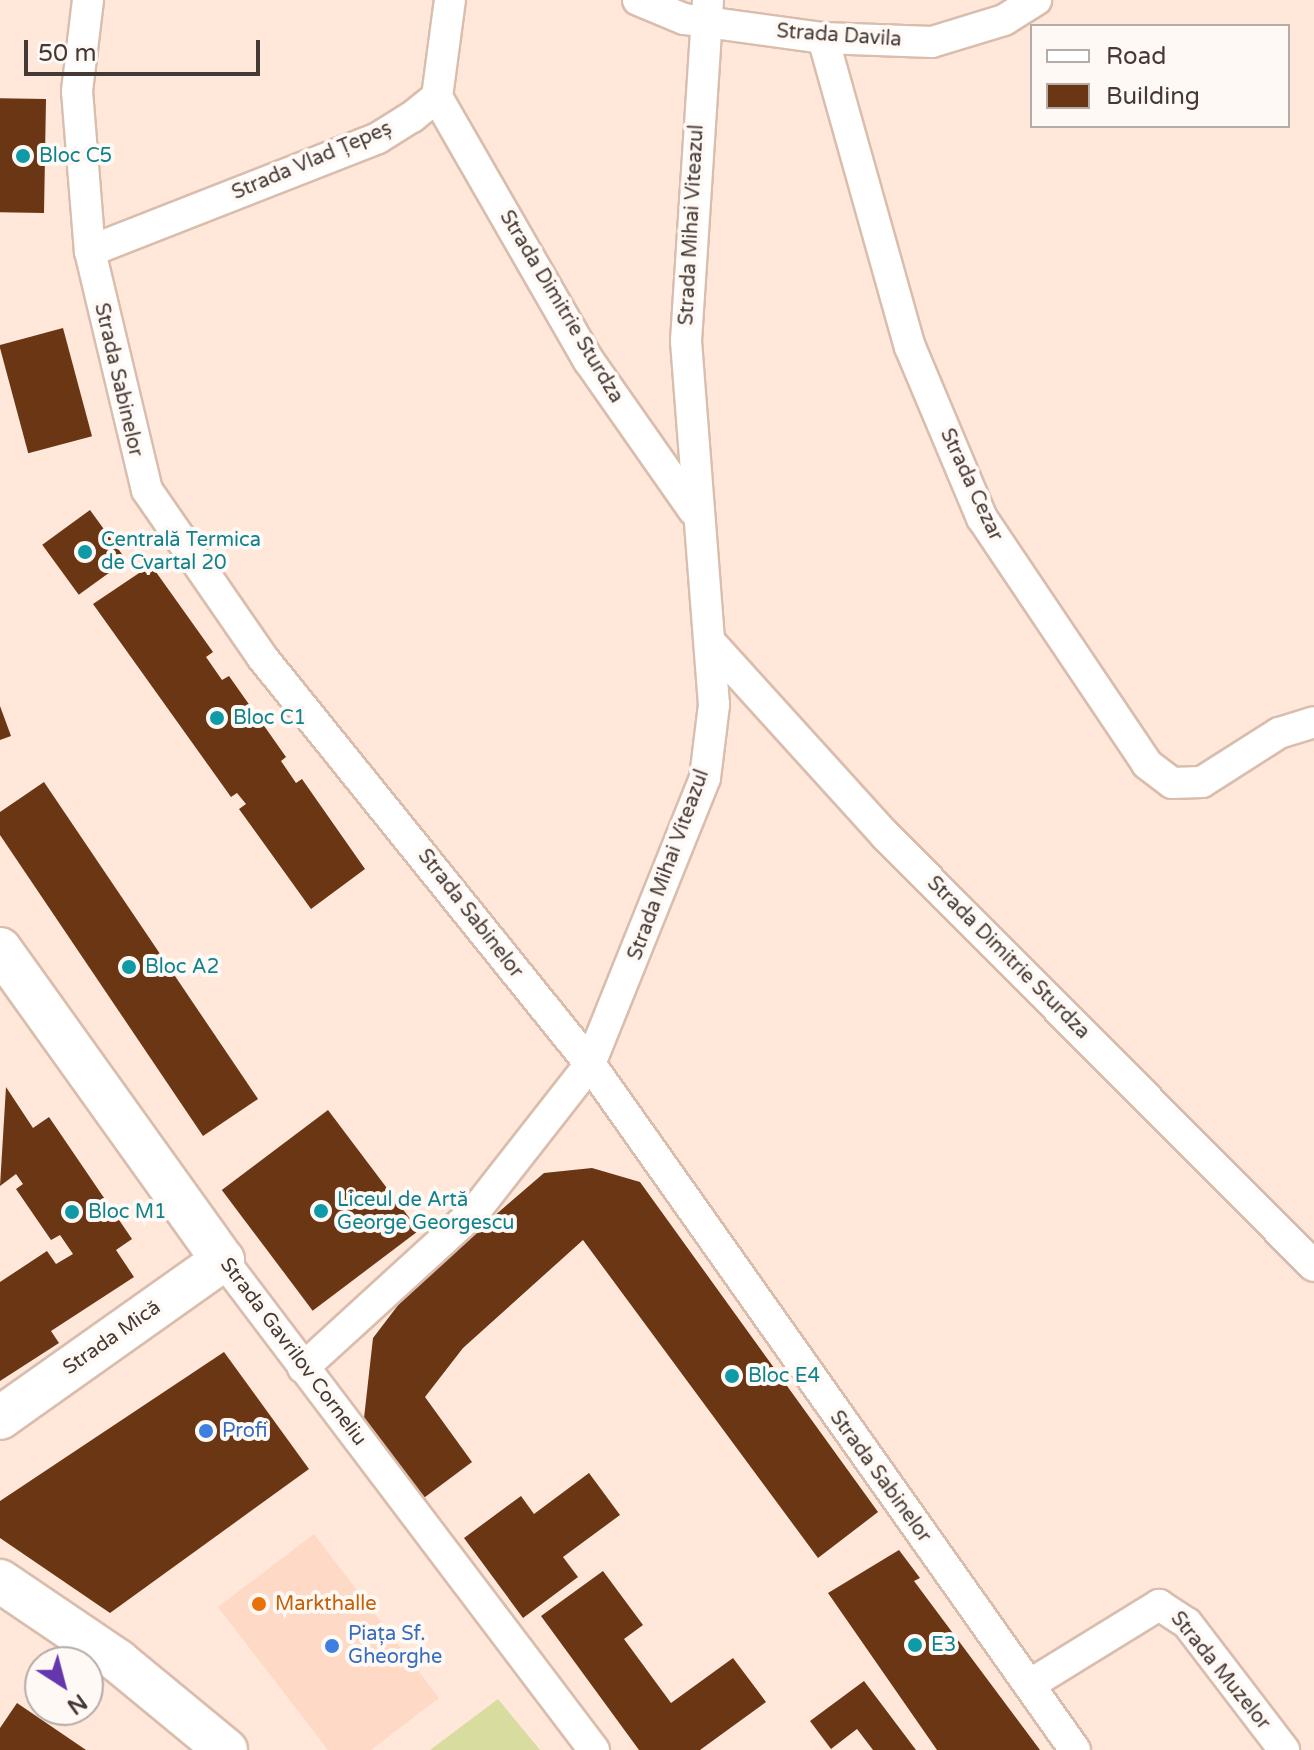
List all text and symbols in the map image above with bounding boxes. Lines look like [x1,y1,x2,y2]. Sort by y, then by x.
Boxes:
street label: Strada Davila [776,20,902,52]
scale bar [28,24,264,74]
legend [1030,24,1290,128]
text: 50 m [38,39,96,68]
text: Road [1106,42,1166,71]
text: Building [1106,82,1200,111]
street label: Strada Vlad Țepeș [229,117,395,205]
street label: Strada Mihai Viteazul [675,124,709,326]
place label: Bloc C5 [39,144,112,168]
marker: Bloc C5 [14,147,32,165]
street label: Strada Dimitrie Sturdza [494,206,628,408]
street label: Strada Sabinelor [89,301,147,459]
street label: Strada Cezar [935,425,1007,545]
place label: Centrală Termica de Cvartal 20 [101,528,261,575]
marker: Centrală Termica de Cvartal 20 [76,543,94,561]
place label: Bloc C1 [233,706,306,730]
marker: Bloc C1 [208,709,226,727]
street label: Strada Mihai Viteazul [623,766,715,964]
street label: Strada Sabinelor [412,845,528,983]
street label: Strada Dimitrie Sturdza [922,872,1094,1044]
place label: Bloc A2 [145,955,219,979]
marker: Bloc A2 [120,958,138,976]
place label: Liceul de Artă George Georgescu [337,1188,514,1235]
place label: Bloc M1 [88,1200,167,1224]
marker: Liceul de Artă George Georgescu [312,1202,330,1220]
marker: Bloc M1 [63,1203,81,1221]
street label: Strada Gavrilov Corneliu [215,1253,371,1451]
street label: Strada Mică [59,1296,165,1380]
place label: Bloc E4 [748,1364,820,1388]
marker: Bloc E4 [723,1367,741,1385]
street label: Strada Sabinelor [824,1406,936,1548]
place label: Profi [222,1419,267,1443]
marker: Profi [197,1422,215,1440]
place label: Markthalle [275,1592,376,1616]
marker: Markthalle [250,1595,268,1613]
street label: Strada Muzelor [1165,1607,1275,1735]
place label: Piața Sf. Gheorghe [348,1622,442,1669]
place label: E3 [931,1633,956,1657]
marker: E3 [906,1636,924,1654]
marker: Piața Sf. Gheorghe [323,1637,341,1655]
north arrow [24,1646,104,1726]
text: N [62,1688,92,1720]

